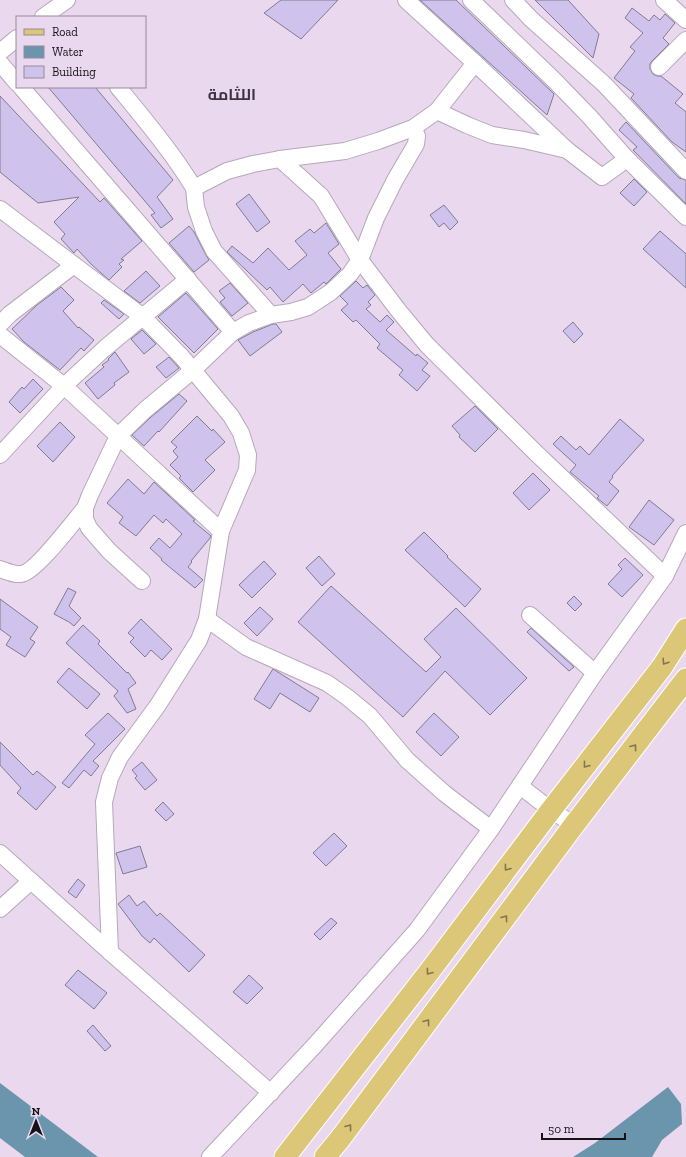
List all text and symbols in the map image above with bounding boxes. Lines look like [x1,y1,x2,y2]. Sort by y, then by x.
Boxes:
legend [16,16,146,88]
text: Road [52,25,78,39]
text: Water [52,45,84,59]
text: Building [52,65,96,79]
district label: اللثامة [208,85,256,104]
one-way arrow [663,657,670,664]
one-way arrow [629,745,636,752]
one-way arrow [584,760,591,767]
one-way arrow [505,864,512,871]
one-way arrow [500,915,508,922]
one-way arrow [427,968,434,975]
one-way arrow [422,1020,429,1027]
north arrow [16,1101,56,1141]
text: N [32,1105,41,1118]
scale bar [542,1115,625,1141]
text: 50 m [548,1122,575,1136]
one-way arrow [345,1124,352,1131]

